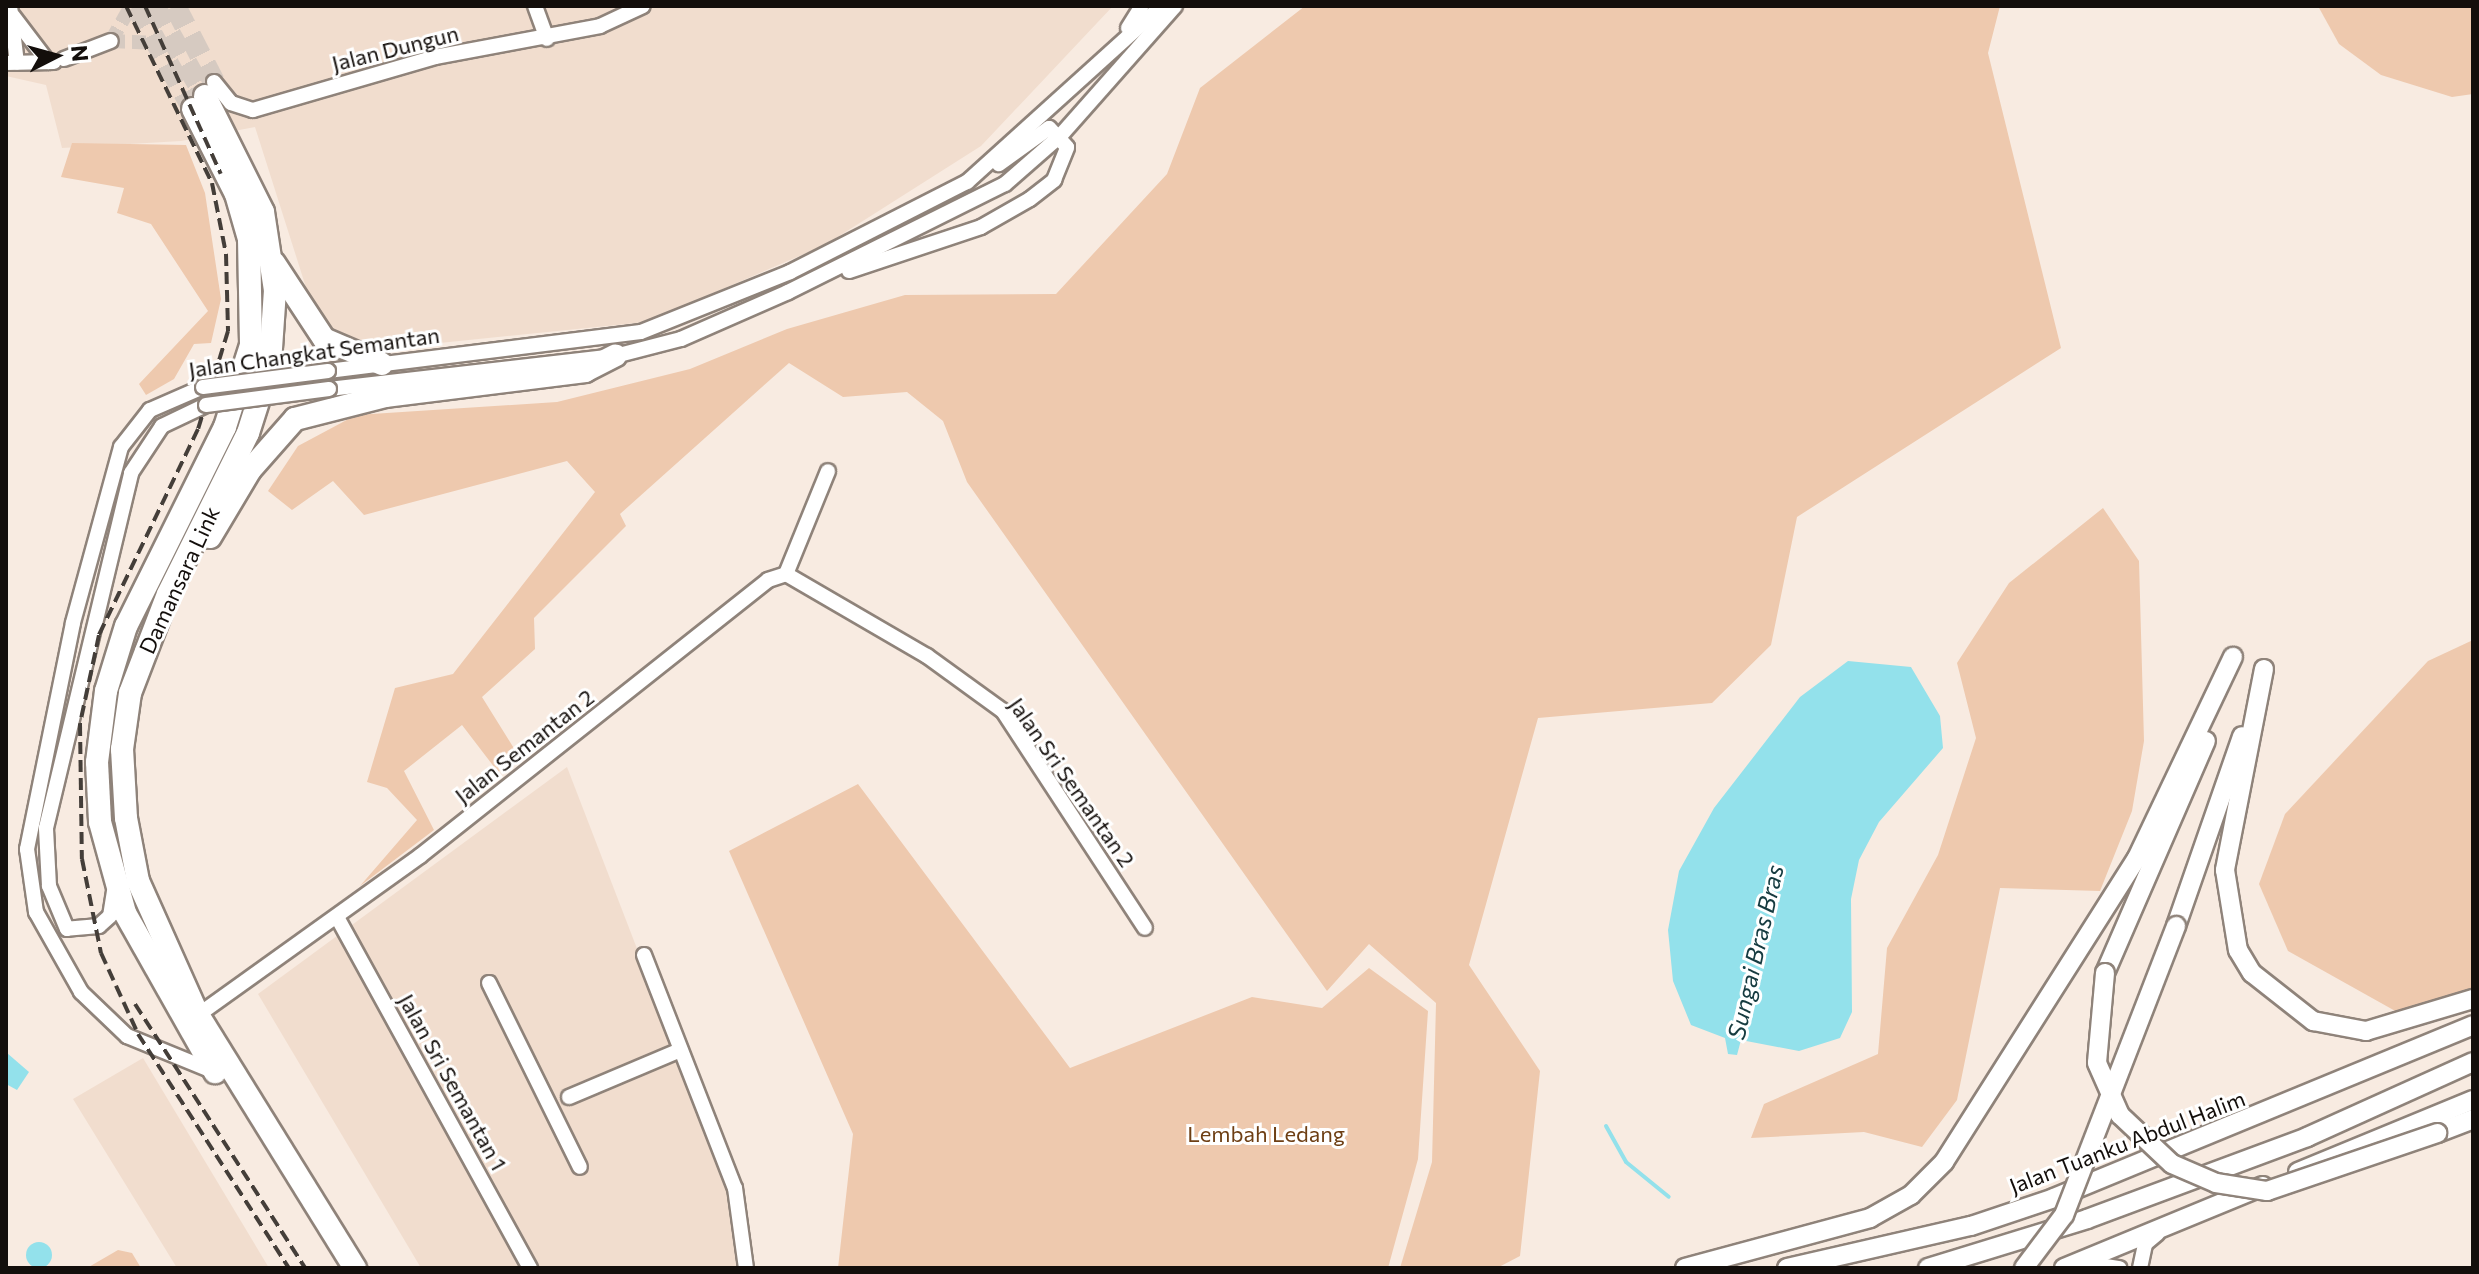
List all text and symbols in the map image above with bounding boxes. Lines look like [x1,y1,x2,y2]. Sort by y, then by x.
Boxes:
north arrow [16,16,96,96]
street label: Jalan Dungun [329,19,461,77]
text: N [66,44,95,63]
street label: Jalan Changkat Semantan [187,321,441,383]
street label: Damansara Link [133,502,225,658]
street label: Jalan Semantan 2 [449,684,599,808]
street label: Jalan Sri Semantan 2 [1004,692,1140,872]
water label: Sungai Bras Bras [1721,862,1789,1042]
street label: Jalan Sri Semantan 1 [393,989,513,1175]
street label: Jalan Tuanku Abdul Halim [2005,1085,2249,1199]
park label: Lembah Ledang [1187,1121,1345,1147]

